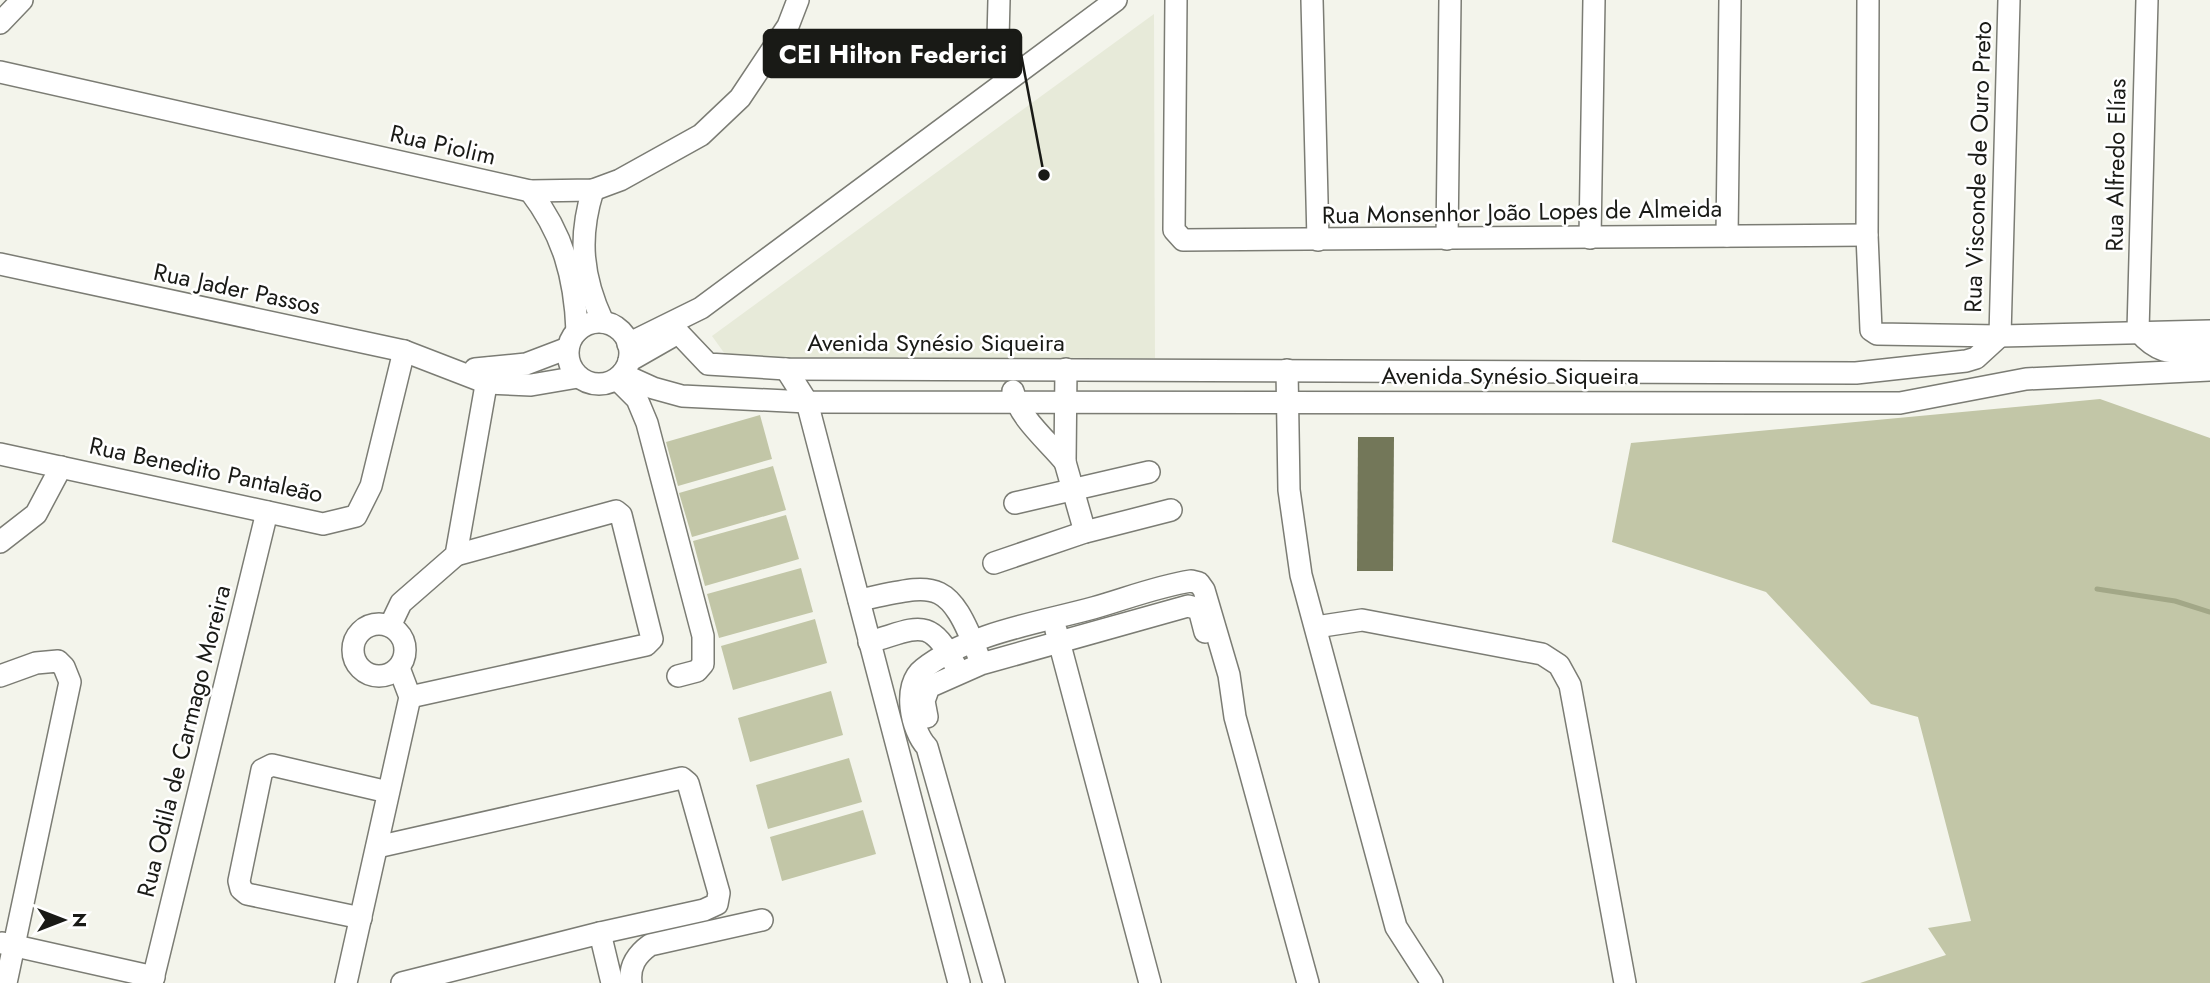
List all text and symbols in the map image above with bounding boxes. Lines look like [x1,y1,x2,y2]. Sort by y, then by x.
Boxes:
street label: Rua Visconde de Ouro Preto [1955,21,2000,313]
callout: CEI Hilton Federici [764,30,1021,77]
text: CEI Hilton Federici [779,35,1007,73]
street label: Rua Alfredo Elías [2096,78,2135,252]
street label: Rua Piolim [387,115,500,174]
street label: Rua Monsenhor João Lopes de Almeida [1321,191,1723,232]
street label: Rua Jader Passos [150,254,324,323]
street label: Avenida Synésio Siqueira [807,325,1065,360]
street label: Avenida Synésio Siqueira [1381,358,1639,393]
street label: Rua Benedito Pantaleão [86,428,326,511]
street label: Rua Odila de Carmago Moreira [128,581,239,901]
north arrow [28,885,98,955]
text: N [66,912,93,928]

